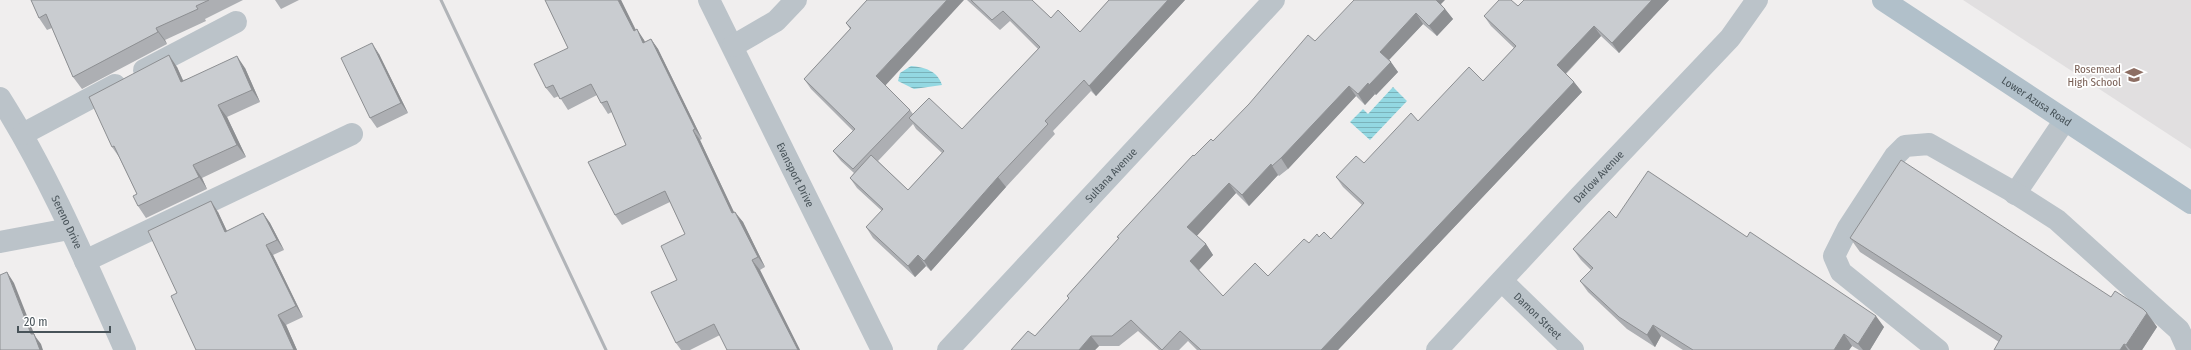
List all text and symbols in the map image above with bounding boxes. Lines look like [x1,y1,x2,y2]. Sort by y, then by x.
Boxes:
place label: Rosemead High School [2068,63,2121,89]
school or university icon: Rosemead High School [2124,65,2144,85]
street label: Lower Azusa Road [1999,74,2074,129]
street label: Evansport Drive [774,140,817,209]
street label: Sultana Avenue [1082,145,1139,205]
street label: Darlow Avenue [1571,148,1626,205]
street label: Sereno Drive [49,193,85,251]
street label: Damon Street [1511,290,1565,342]
scale bar [18,308,110,334]
text: 20 m [24,315,48,329]

